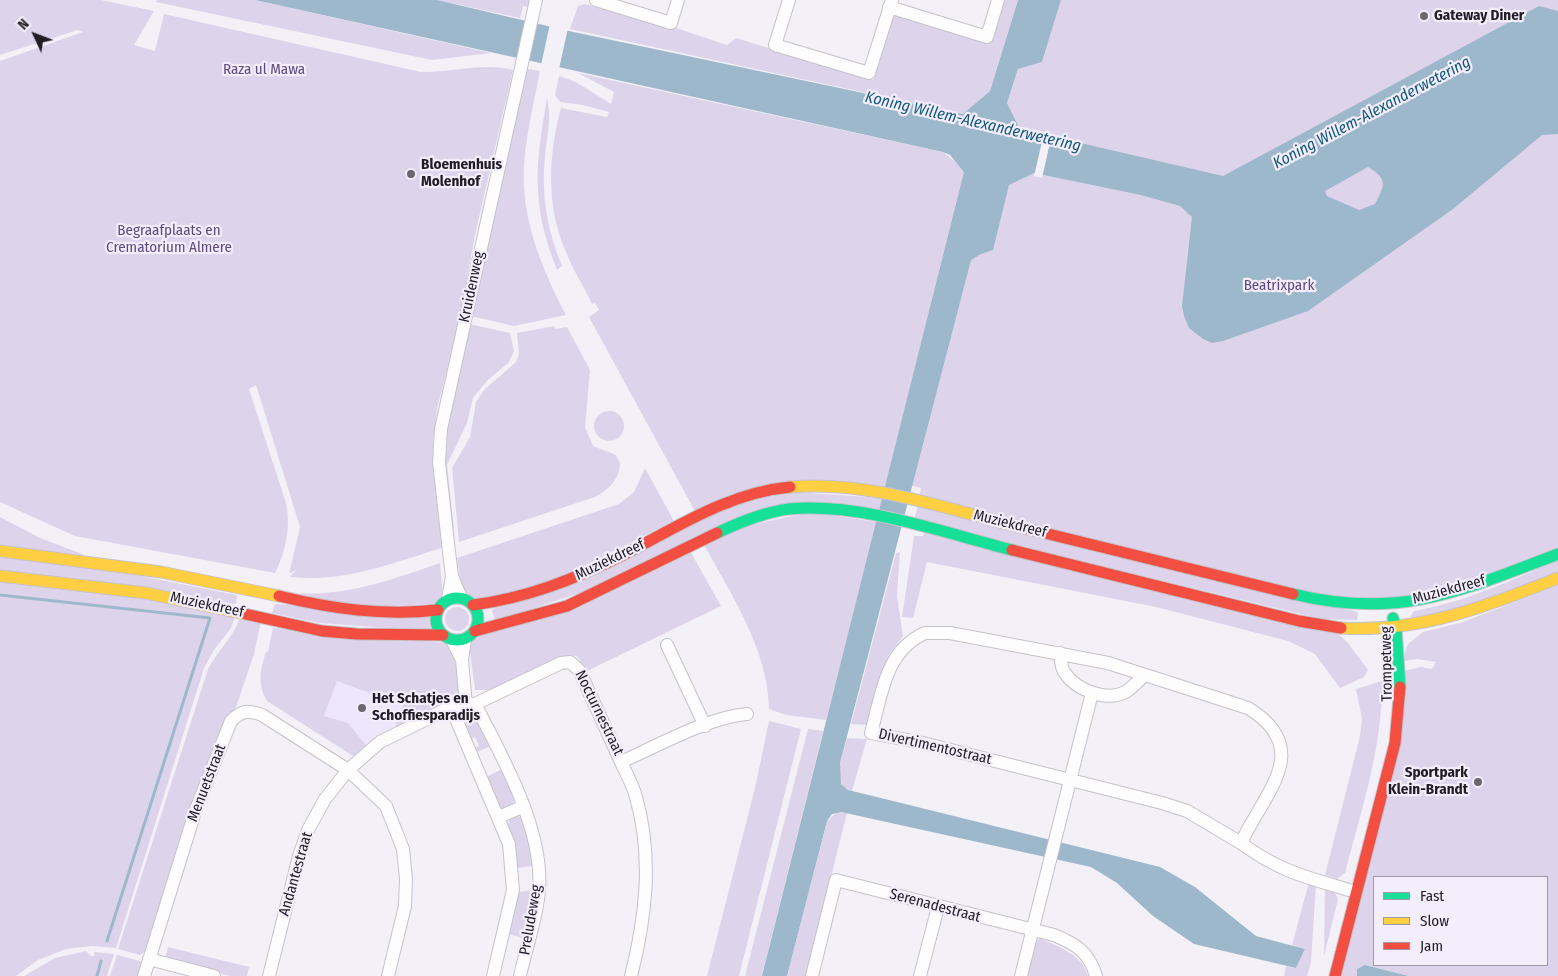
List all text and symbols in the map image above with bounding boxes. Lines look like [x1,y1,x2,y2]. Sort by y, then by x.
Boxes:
place label: Gateway Diner [1434,7,1524,25]
north arrow [10,10,60,60]
marker: Gateway Diner [1418,10,1430,22]
text: N [15,16,33,33]
water label: Koning Willem-Alexanderwetering [1270,53,1474,173]
park label: Raza ul Mawa [223,61,305,79]
water label: Koning Willem-Alexanderwetering [863,88,1083,156]
place label: Bloemenhuis Molenhof [421,156,502,191]
marker: Bloemenhuis Molenhof [405,168,417,180]
park label: Begraafplaats en Crematorium Almere [106,222,232,257]
street label: Kruidenweg [456,250,488,324]
park label: Beatrixpark [1244,277,1314,295]
street label: Muziekdreef [972,506,1048,542]
street label: Muziekdreef [572,536,648,584]
street label: Muziekdreef [1411,572,1487,608]
street label: Muziekdreef [169,588,245,622]
street label: Trompetweg [1377,626,1397,702]
street label: Nocturnestraat [571,668,627,758]
place label: Het Schatjes en Schoffiesparadijs [372,690,480,725]
marker: Het Schatjes en Schoffiesparadijs [356,702,368,714]
street label: Divertimentostraat [877,725,993,769]
street label: Menuetstraat [184,742,230,824]
place label: Sportpark Klein-Brandt [1388,764,1468,799]
marker: Sportpark Klein-Brandt [1472,776,1484,788]
street label: Andantestraat [275,830,317,918]
legend [1373,876,1548,966]
street label: Preludeweg [516,883,546,957]
street label: Serenadestraat [888,885,982,927]
text: Fast [1420,887,1444,905]
text: Slow [1420,912,1449,930]
text: Jam [1420,937,1443,955]

